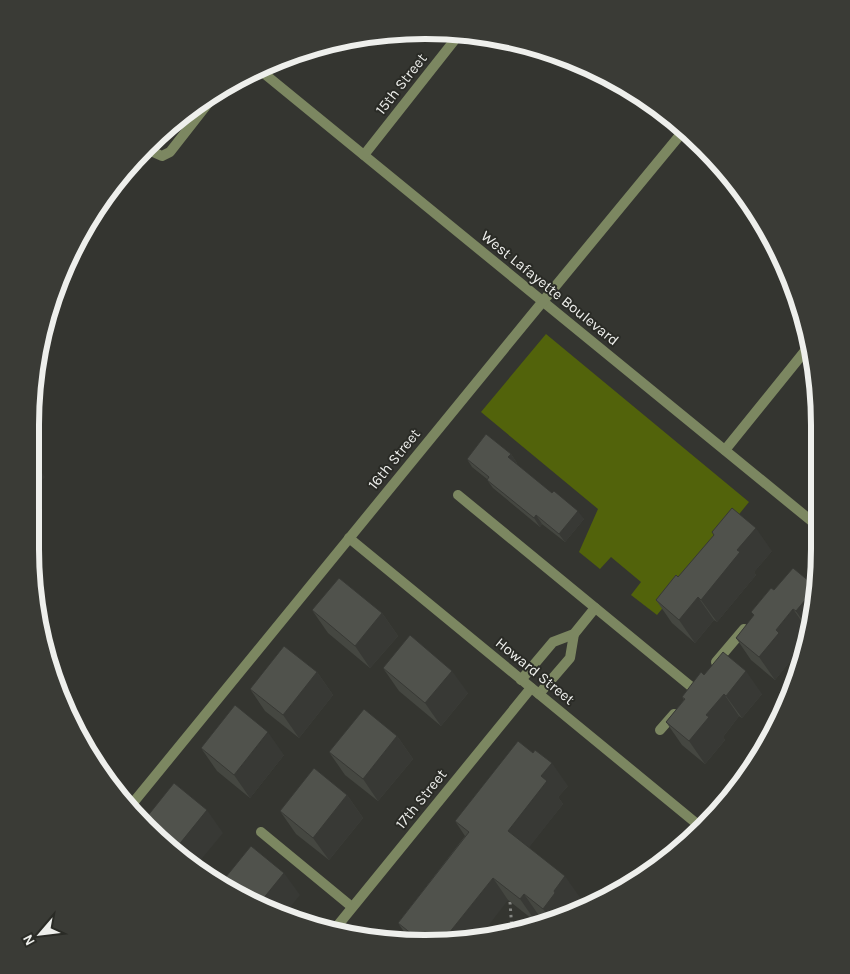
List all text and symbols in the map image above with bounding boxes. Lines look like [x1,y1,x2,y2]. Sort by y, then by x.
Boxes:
street label: 15th Street [371,49,431,118]
street label: West Lafayette Boulevard [477,227,623,349]
street label: 16th Street [364,425,424,493]
street label: Howard Street [492,634,578,709]
street label: 17th Street [392,765,451,832]
north arrow [15,909,65,959]
text: N [19,931,39,948]

